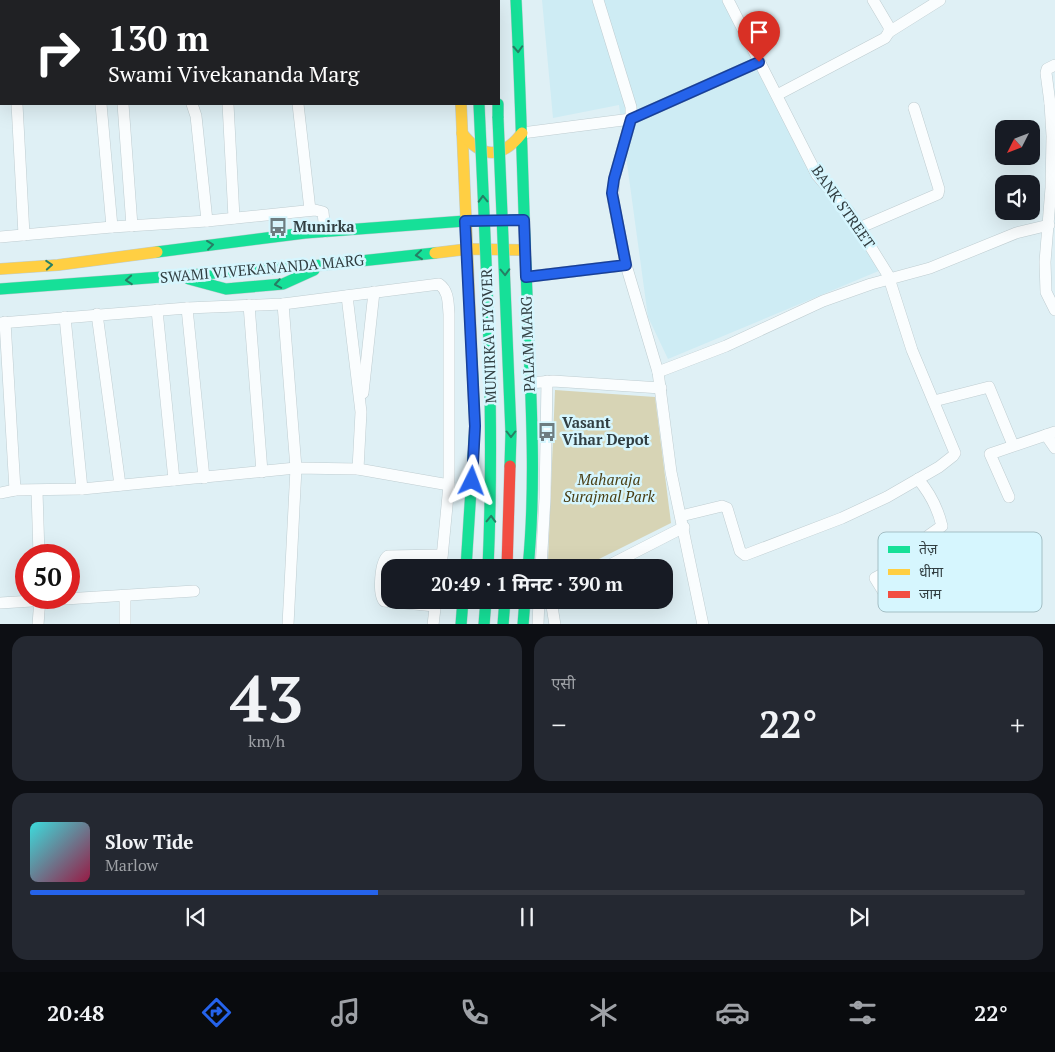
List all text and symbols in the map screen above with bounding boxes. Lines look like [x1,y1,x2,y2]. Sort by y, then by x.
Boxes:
pin [738,11,780,62]
text: 130 m [108,15,209,61]
icon: arrive [745,18,773,46]
icon: right [25,20,90,85]
one-way arrow [513,45,524,53]
text: Swami Vivekananda Marg [108,59,359,88]
north arrow [995,120,1040,165]
map controls [995,120,1040,220]
street label: BANK STREET [808,161,880,252]
button: sound [995,175,1040,220]
one-way arrow [477,195,488,203]
bus stop icon: Munirka [267,216,289,238]
place label: Munirka [293,216,355,236]
one-way arrow [206,241,214,251]
street label: SWAMI VIVEKANANDA MARG [159,249,365,287]
one-way arrow [415,249,423,260]
one-way arrow [45,260,53,271]
street label: MUNIRKA FLYOVER [476,268,500,404]
one-way arrow [499,268,510,276]
one-way arrow [125,274,133,285]
one-way arrow [274,278,282,289]
street label: PALAM MARG [515,295,539,392]
place label: Vasant Vihar Depot [562,412,650,449]
bus stop icon: Vasant Vihar Depot [536,421,558,443]
one-way arrow [506,430,516,438]
position arrow [445,454,497,506]
park label: Maharaja Surajmal Park [563,469,655,506]
one-way arrow [486,515,496,522]
legend [878,532,1042,612]
text: तेज़ [919,539,938,558]
speed limit sign: 50 [15,544,80,609]
text: धीमा [919,562,944,581]
text: 20:49 · 1 मिनट · 390 m [431,571,623,596]
text: जाम [919,584,942,603]
text: 43 [230,654,303,741]
text: एसी [552,672,575,694]
text: 22° [759,699,818,749]
text: − [552,706,566,743]
text: + [1010,706,1025,743]
text: km/h [248,730,285,752]
text: Slow Tide [105,829,194,854]
text: Marlow [105,854,158,876]
icon: previous [182,903,210,931]
icon: pause [513,903,541,931]
icon: next [845,903,873,931]
icon: directions [199,995,234,1030]
icon: music [328,995,363,1030]
icon: phone [457,995,492,1030]
icon: climate [586,995,621,1030]
icon: car [715,995,750,1030]
icon: filters [845,995,880,1030]
text: 20:48 [47,998,104,1027]
text: 22° [974,998,1008,1027]

